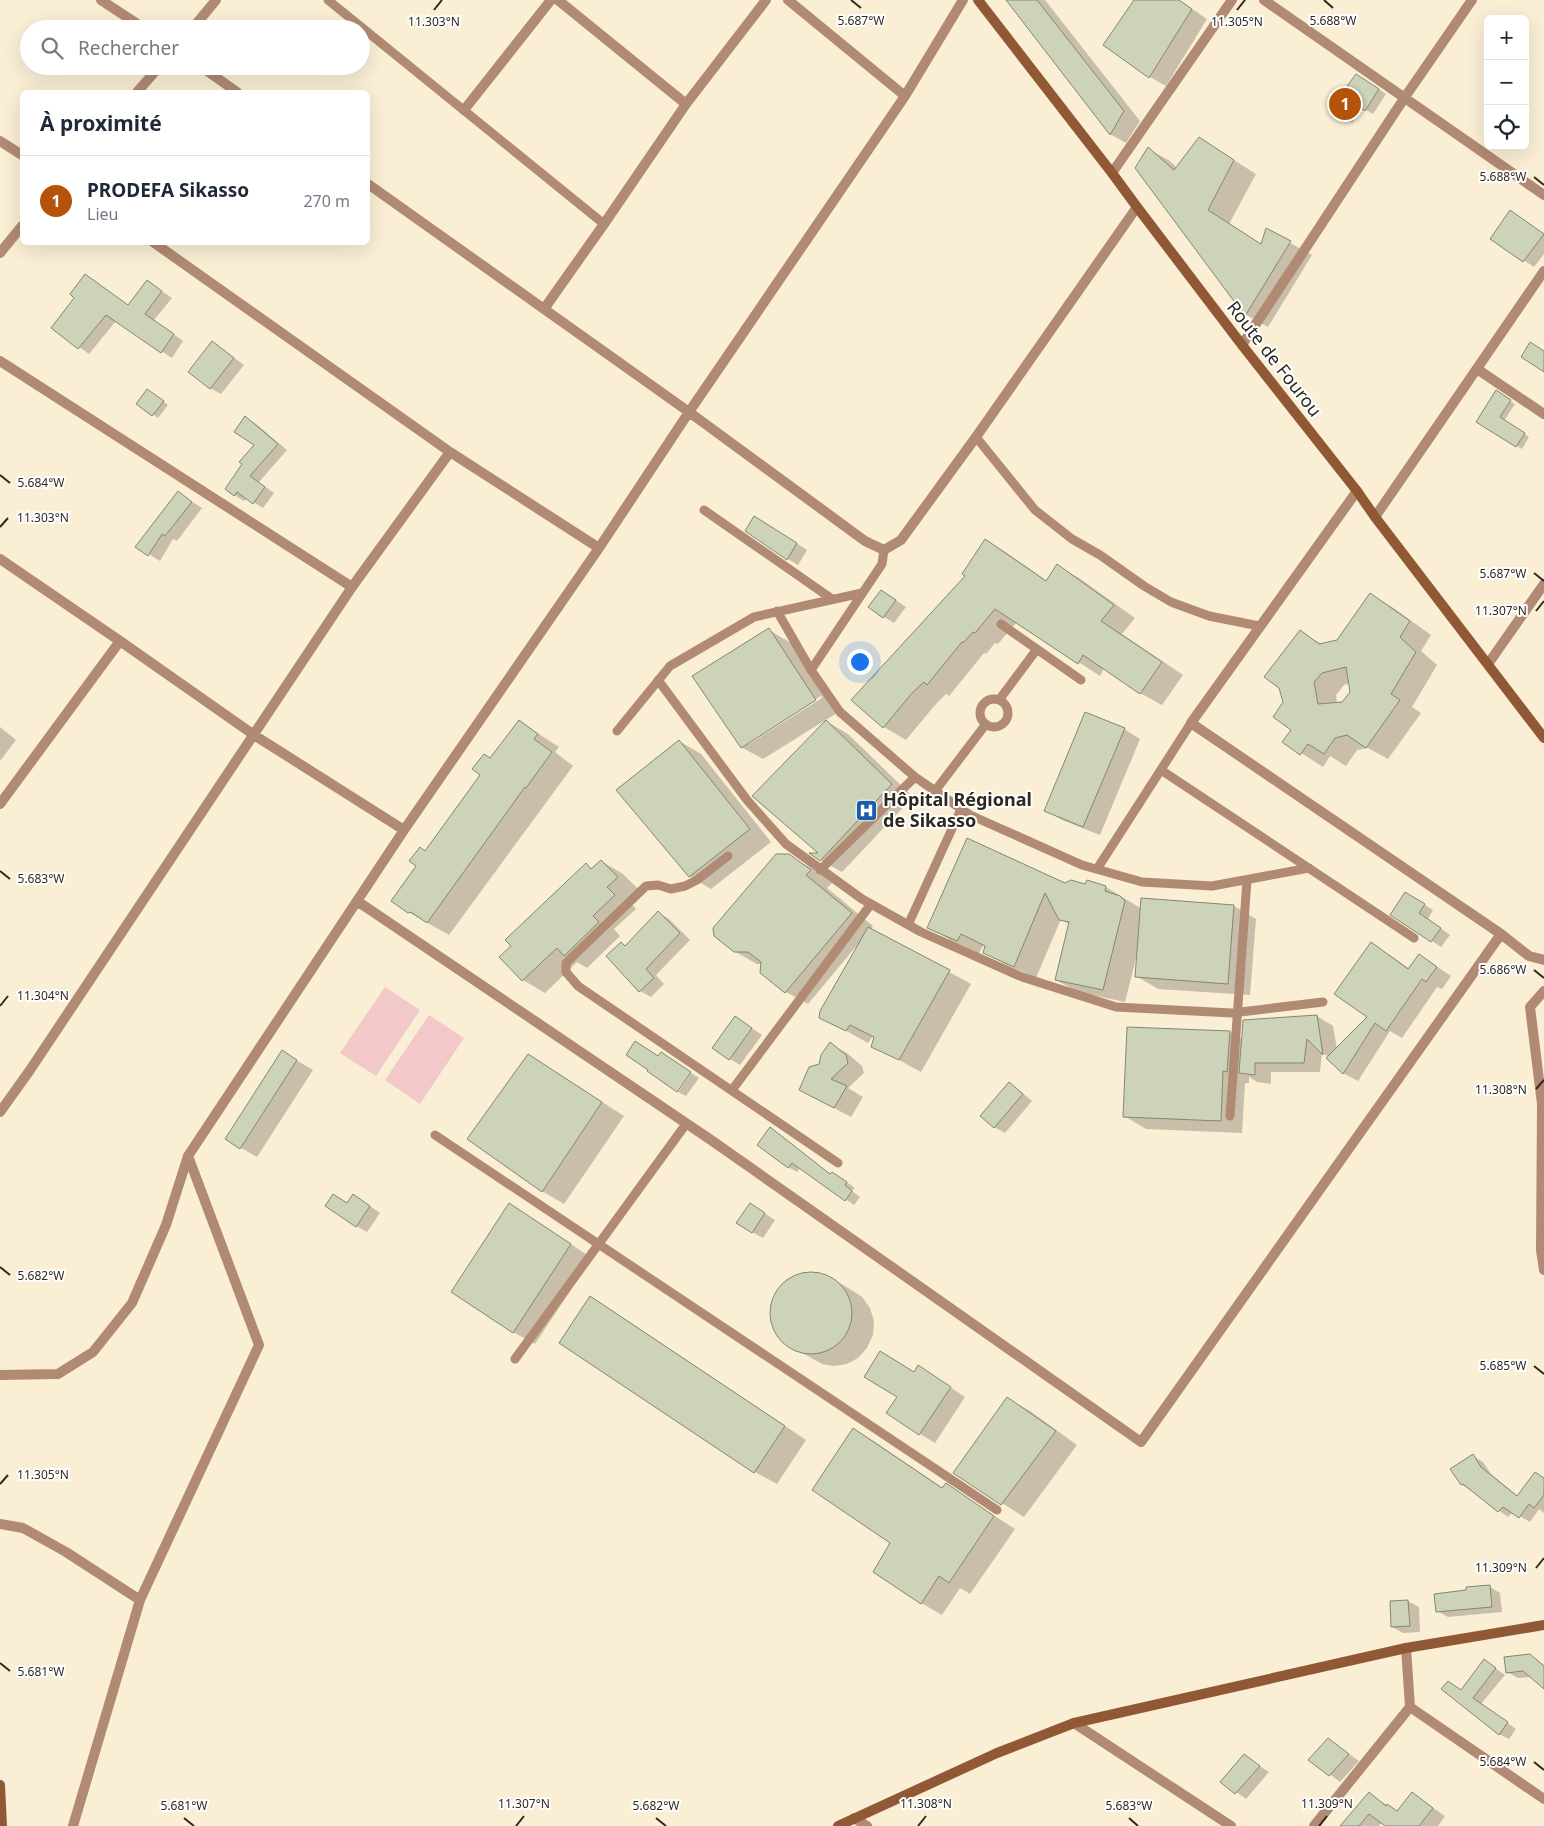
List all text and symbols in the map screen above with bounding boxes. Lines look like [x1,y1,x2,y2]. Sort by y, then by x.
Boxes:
text: 5.687°W [838,12,884,29]
text: 5.688°W [1310,12,1356,29]
text: 11.303°N [408,13,460,30]
text: 11.305°N [1211,13,1263,30]
map controls [1484,15,1529,150]
button: + [1484,15,1529,60]
search box [20,20,370,75]
icon: search [38,34,66,62]
text: Rechercher [78,35,179,61]
button: − [1484,60,1529,105]
pin: 1 [1329,85,1361,123]
button: locate [1484,105,1529,150]
text: À proximité [40,109,162,137]
text: 5.688°W [1480,168,1526,185]
text: PRODEFA Sikasso [87,177,249,203]
text: 1 [51,190,61,212]
text: 270 m [303,190,350,212]
text: Lieu [87,203,118,225]
street label: Route de Fourou [1222,295,1328,421]
text: 5.684°W [18,474,64,491]
text: 11.303°N [17,509,69,526]
text: 5.687°W [1480,565,1526,582]
text: 11.307°N [1475,602,1527,619]
your location [847,649,873,675]
place label: Hôpital Régional de Sikasso [883,787,1032,832]
hospital icon: Hôpital Régional de Sikasso [855,798,879,822]
text: 5.683°W [18,870,64,887]
text: 5.686°W [1480,961,1526,978]
text: 11.304°N [17,987,69,1004]
text: 11.308°N [1475,1081,1527,1098]
text: 5.682°W [18,1267,64,1284]
text: 5.685°W [1480,1357,1526,1374]
text: 11.305°N [17,1466,69,1483]
text: 11.309°N [1475,1559,1527,1576]
text: 5.681°W [18,1663,64,1680]
text: 5.684°W [1480,1753,1526,1770]
text: 11.307°N [498,1795,550,1812]
text: 11.308°N [900,1795,952,1812]
text: 11.309°N [1301,1795,1353,1812]
text: 5.681°W [161,1797,207,1814]
text: 5.682°W [633,1797,679,1814]
text: 5.683°W [1106,1797,1152,1814]

